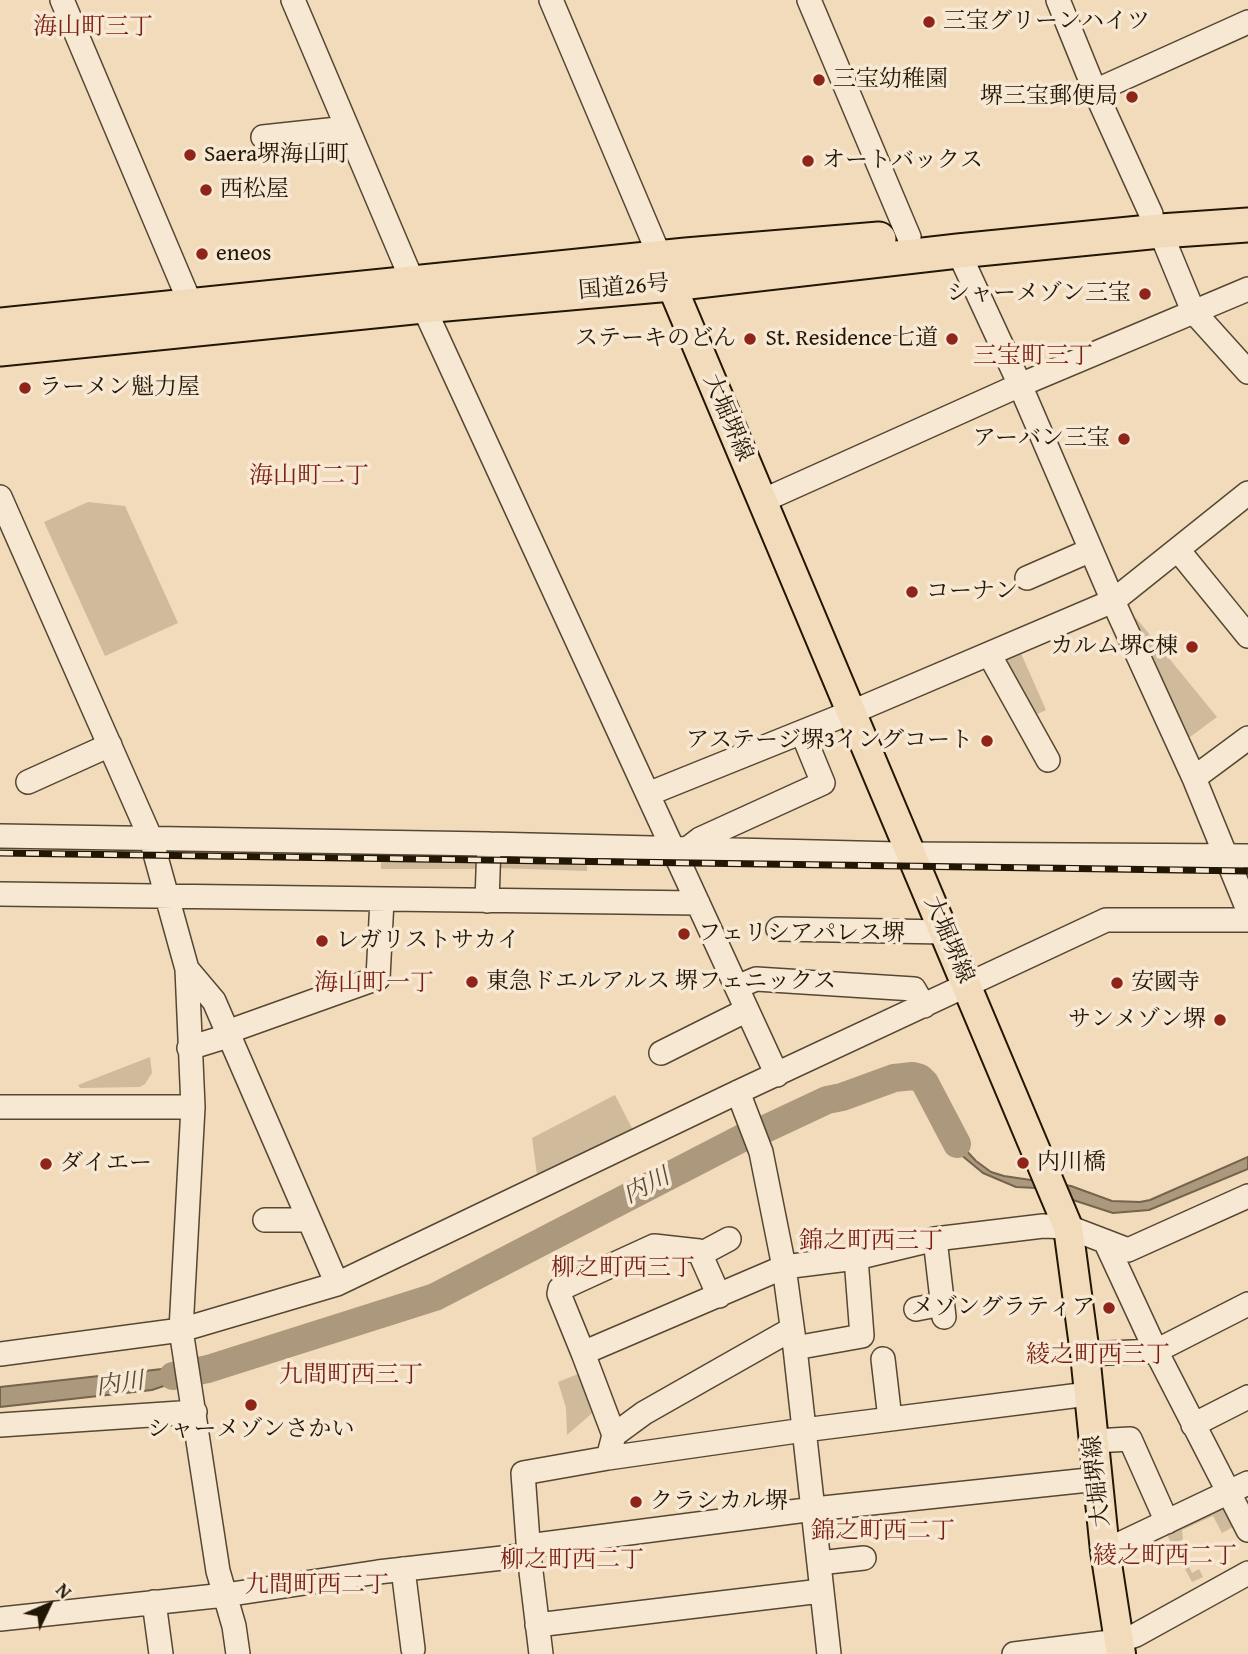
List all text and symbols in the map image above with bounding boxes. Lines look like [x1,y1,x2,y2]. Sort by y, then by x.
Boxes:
place label: 三宝グリーンハイツ [943,8,1150,36]
district label: 海山町三丁 [33,14,153,42]
marker: 三宝グリーンハイツ [921,14,937,30]
place label: 三宝幼稚園 [833,66,948,94]
marker: 三宝幼稚園 [811,72,827,88]
place label: 堺三宝郵便局 [980,83,1118,111]
marker: 堺三宝郵便局 [1124,89,1140,105]
place label: Saera堺海山町 [204,141,349,169]
marker: Saera堺海山町 [182,147,198,163]
place label: オートバックス [822,147,983,175]
marker: オートバックス [800,153,816,169]
place label: 西松屋 [220,176,289,204]
marker: 西松屋 [198,182,214,198]
place label: eneos [216,240,271,268]
marker: eneos [194,246,210,262]
street label: 国道26号 [577,270,671,306]
place label: シャーメゾン三宝 [947,280,1131,308]
marker: シャーメゾン三宝 [1137,286,1153,302]
place label: ステーキのどん [575,325,736,353]
place label: St. Residence七道 [765,325,938,353]
marker: ステーキのどん [742,331,758,347]
marker: St. Residence七道 [944,331,960,347]
district label: 三宝町三丁 [973,343,1093,371]
street label: 大堀堺線 [696,370,758,466]
place label: ラーメン魁力屋 [39,374,200,402]
marker: ラーメン魁力屋 [17,380,33,396]
place label: アーバン三宝 [973,425,1110,453]
marker: アーバン三宝 [1116,431,1132,447]
district label: 海山町二丁 [249,463,369,491]
place label: コーナン [926,578,1018,606]
marker: コーナン [904,584,920,600]
place label: カルム堺C棟 [1051,633,1178,661]
marker: カルム堺C棟 [1184,639,1200,655]
place label: アステージ堺3イングコート [686,727,973,755]
marker: アステージ堺3イングコート [979,733,995,749]
street label: 大堀堺線 [917,892,979,988]
place label: フェリシアパレス堺 [698,920,905,948]
marker: フェリシアパレス堺 [676,926,692,942]
place label: レガリストサカイ [336,927,520,955]
marker: レガリストサカイ [314,933,330,949]
place label: 東急ドエルアルス 堺フェニックス [486,968,836,996]
place label: 安國寺 [1131,969,1200,997]
district label: 海山町一丁 [314,970,434,998]
marker: 東急ドエルアルス 堺フェニックス [464,974,480,990]
marker: 安國寺 [1109,975,1125,991]
place label: サンメゾン堺 [1068,1006,1206,1034]
marker: サンメゾン堺 [1212,1012,1228,1028]
place label: 内川橋 [1037,1149,1106,1177]
place label: ダイエー [60,1150,152,1178]
marker: 内川橋 [1015,1155,1031,1171]
marker: ダイエー [38,1156,54,1172]
water label: 内川 [619,1163,675,1211]
district label: 錦之町西三丁 [799,1228,943,1256]
district label: 柳之町西三丁 [551,1255,695,1283]
place label: メゾングラティア [911,1294,1095,1322]
marker: メゾングラティア [1101,1300,1117,1316]
district label: 綾之町西三丁 [1026,1342,1170,1370]
district label: 九間町西三丁 [279,1362,423,1390]
water label: 内川 [94,1367,146,1403]
marker: シャーメゾンさかい [243,1397,259,1413]
place label: シャーメゾンさかい [148,1416,354,1444]
street label: 大堀堺線 [1079,1434,1117,1528]
place label: クラシカル堺 [650,1488,788,1516]
marker: クラシカル堺 [628,1494,644,1510]
district label: 錦之町西二丁 [811,1518,955,1546]
district label: 綾之町西二丁 [1093,1543,1237,1571]
district label: 柳之町西二丁 [500,1547,644,1575]
north arrow [14,1570,84,1640]
district label: 九間町西二丁 [245,1572,389,1600]
text: N [50,1576,79,1605]

